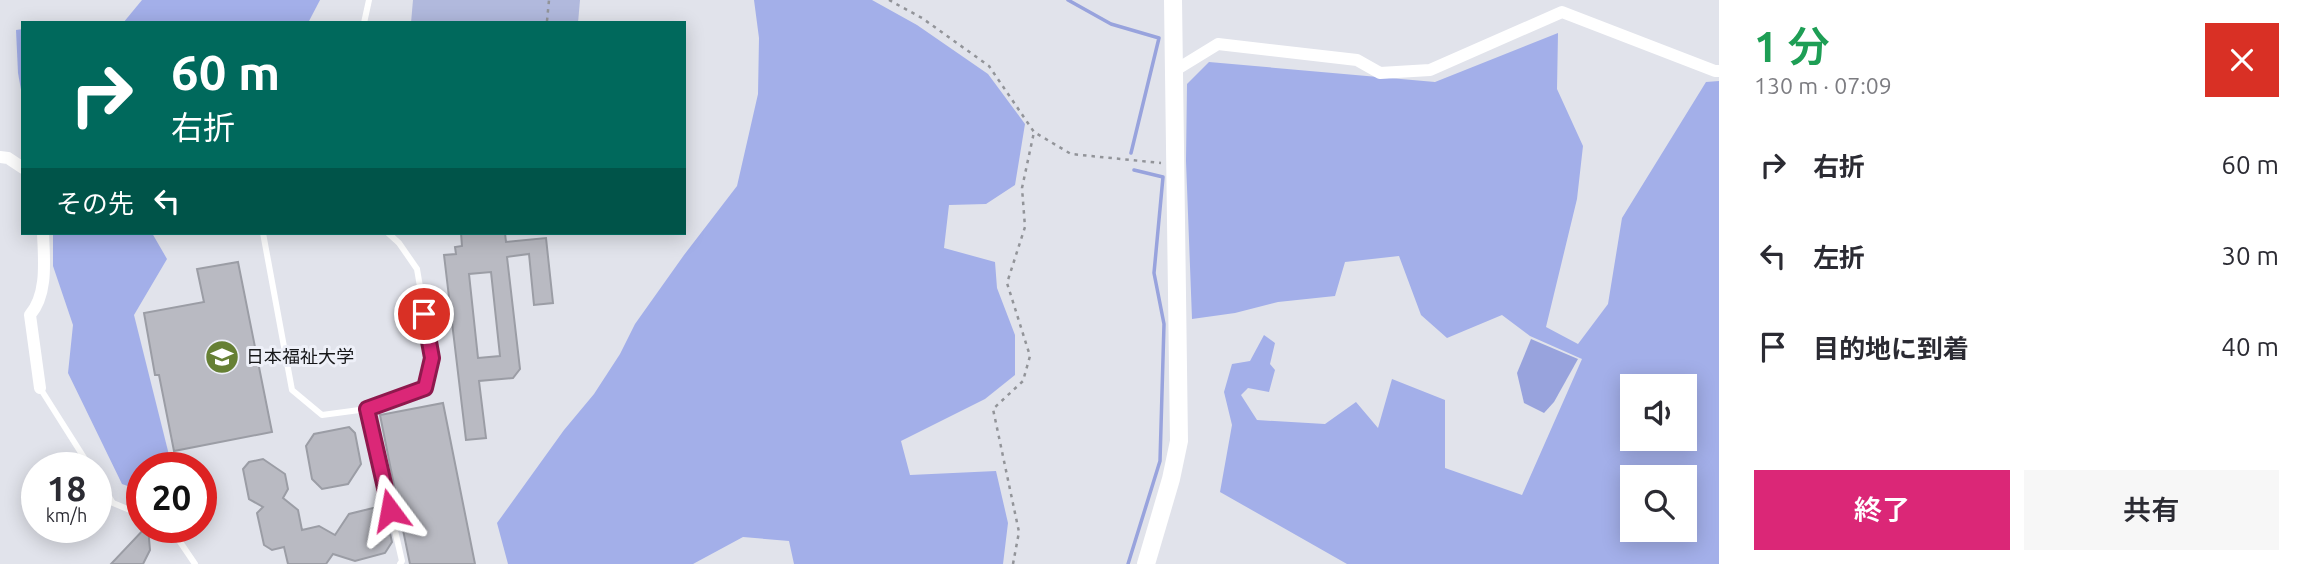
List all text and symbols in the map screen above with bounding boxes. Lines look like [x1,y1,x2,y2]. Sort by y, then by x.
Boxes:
text: 1 分 [1754,23,1830,70]
button: close [2205,23,2279,97]
text: 60 m [171,44,280,99]
icon: right [56,49,147,140]
text: 130 m · 07:09 [1754,73,1892,98]
text: 右折 [171,109,235,145]
icon: right [1754,146,1792,184]
text: 60 m [2221,150,2279,179]
text: 右折 [1813,152,1865,181]
icon: left [148,182,186,220]
text: その先 [56,189,134,218]
icon: left [1754,237,1792,275]
text: 30 m [2221,241,2279,270]
text: 左折 [1813,243,1865,272]
pin [394,284,454,344]
icon: arrive [405,295,443,333]
icon: arrive [1754,328,1792,366]
text: 40 m [2221,332,2279,361]
text: 目的地に到着 [1813,334,1969,363]
school or university icon: 日本福祉大学 [203,338,241,376]
place label: 日本福祉大学 [246,346,354,366]
map controls [1620,374,1697,542]
button: sound [1620,374,1697,451]
speed limit sign: 20 [126,452,217,543]
button: search [1620,465,1697,542]
text: 18 [47,468,86,508]
button: 終了 [1754,470,2010,550]
button: 共有 [2024,470,2279,550]
position arrow [353,473,427,547]
text: km/h [46,505,87,525]

